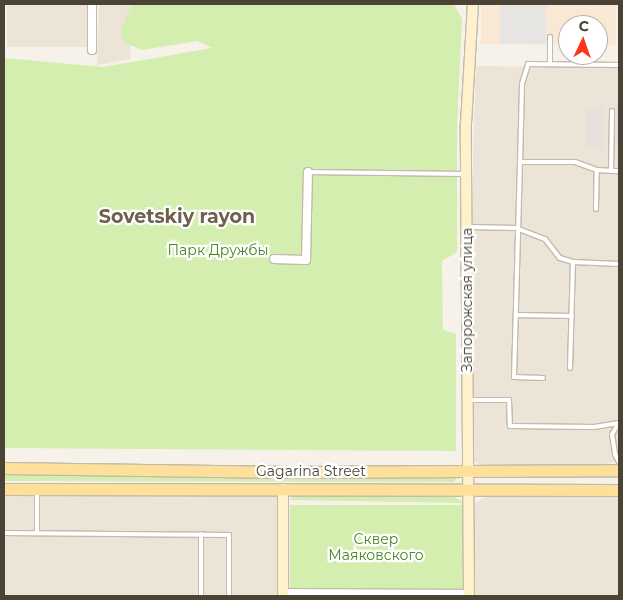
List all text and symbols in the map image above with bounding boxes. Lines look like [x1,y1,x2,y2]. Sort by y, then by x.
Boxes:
north arrow [558,15,608,65]
text: С [578,17,589,35]
district label: Sovetskiy rayon [99,206,255,228]
street label: Запорожская улица [459,228,475,372]
park label: Парк Дружбы [168,242,268,258]
street label: Gagarina Street [256,463,366,479]
park label: Сквер Маяковского [328,531,424,564]

